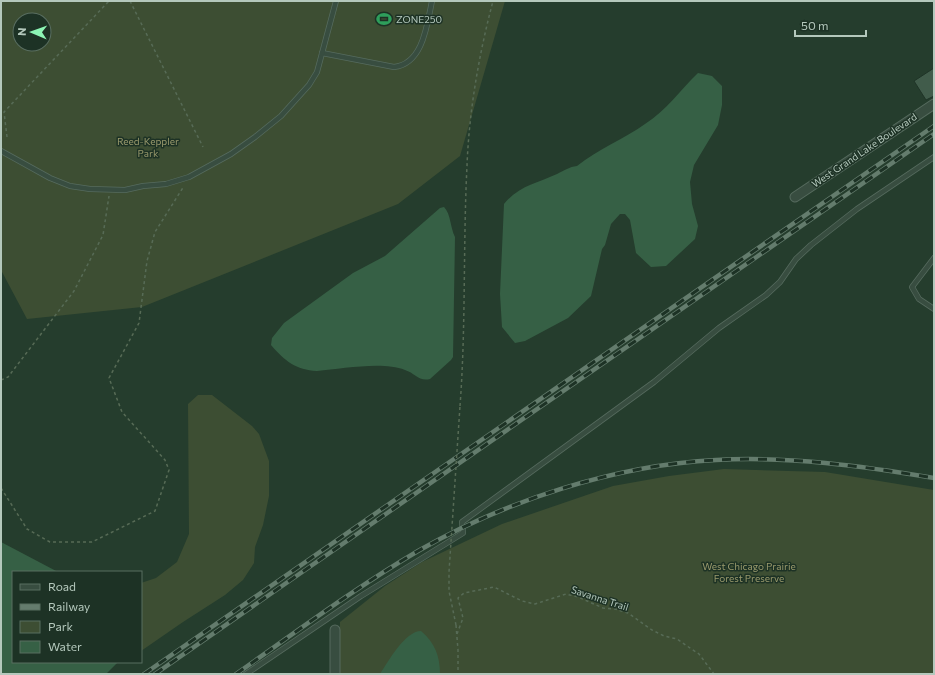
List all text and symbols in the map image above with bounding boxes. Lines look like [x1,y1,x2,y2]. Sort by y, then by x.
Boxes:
sports icon: ZONE250 [375,10,393,28]
north arrow [12,12,52,52]
scale bar [795,12,866,38]
place label: ZONE250 [396,13,442,25]
text: 50 m [801,18,829,32]
text: N [15,27,28,36]
street label: West Grand Lake Boulevard [809,110,919,190]
park label: Reed-Keppler Park [117,135,179,159]
park label: West Chicago Prairie Forest Preserve [702,560,796,584]
legend [12,571,142,663]
text: Road [48,579,76,593]
street label: Savanna Trail [570,583,630,613]
text: Railway [48,599,90,613]
text: Park [48,619,74,633]
text: Water [48,639,82,653]

